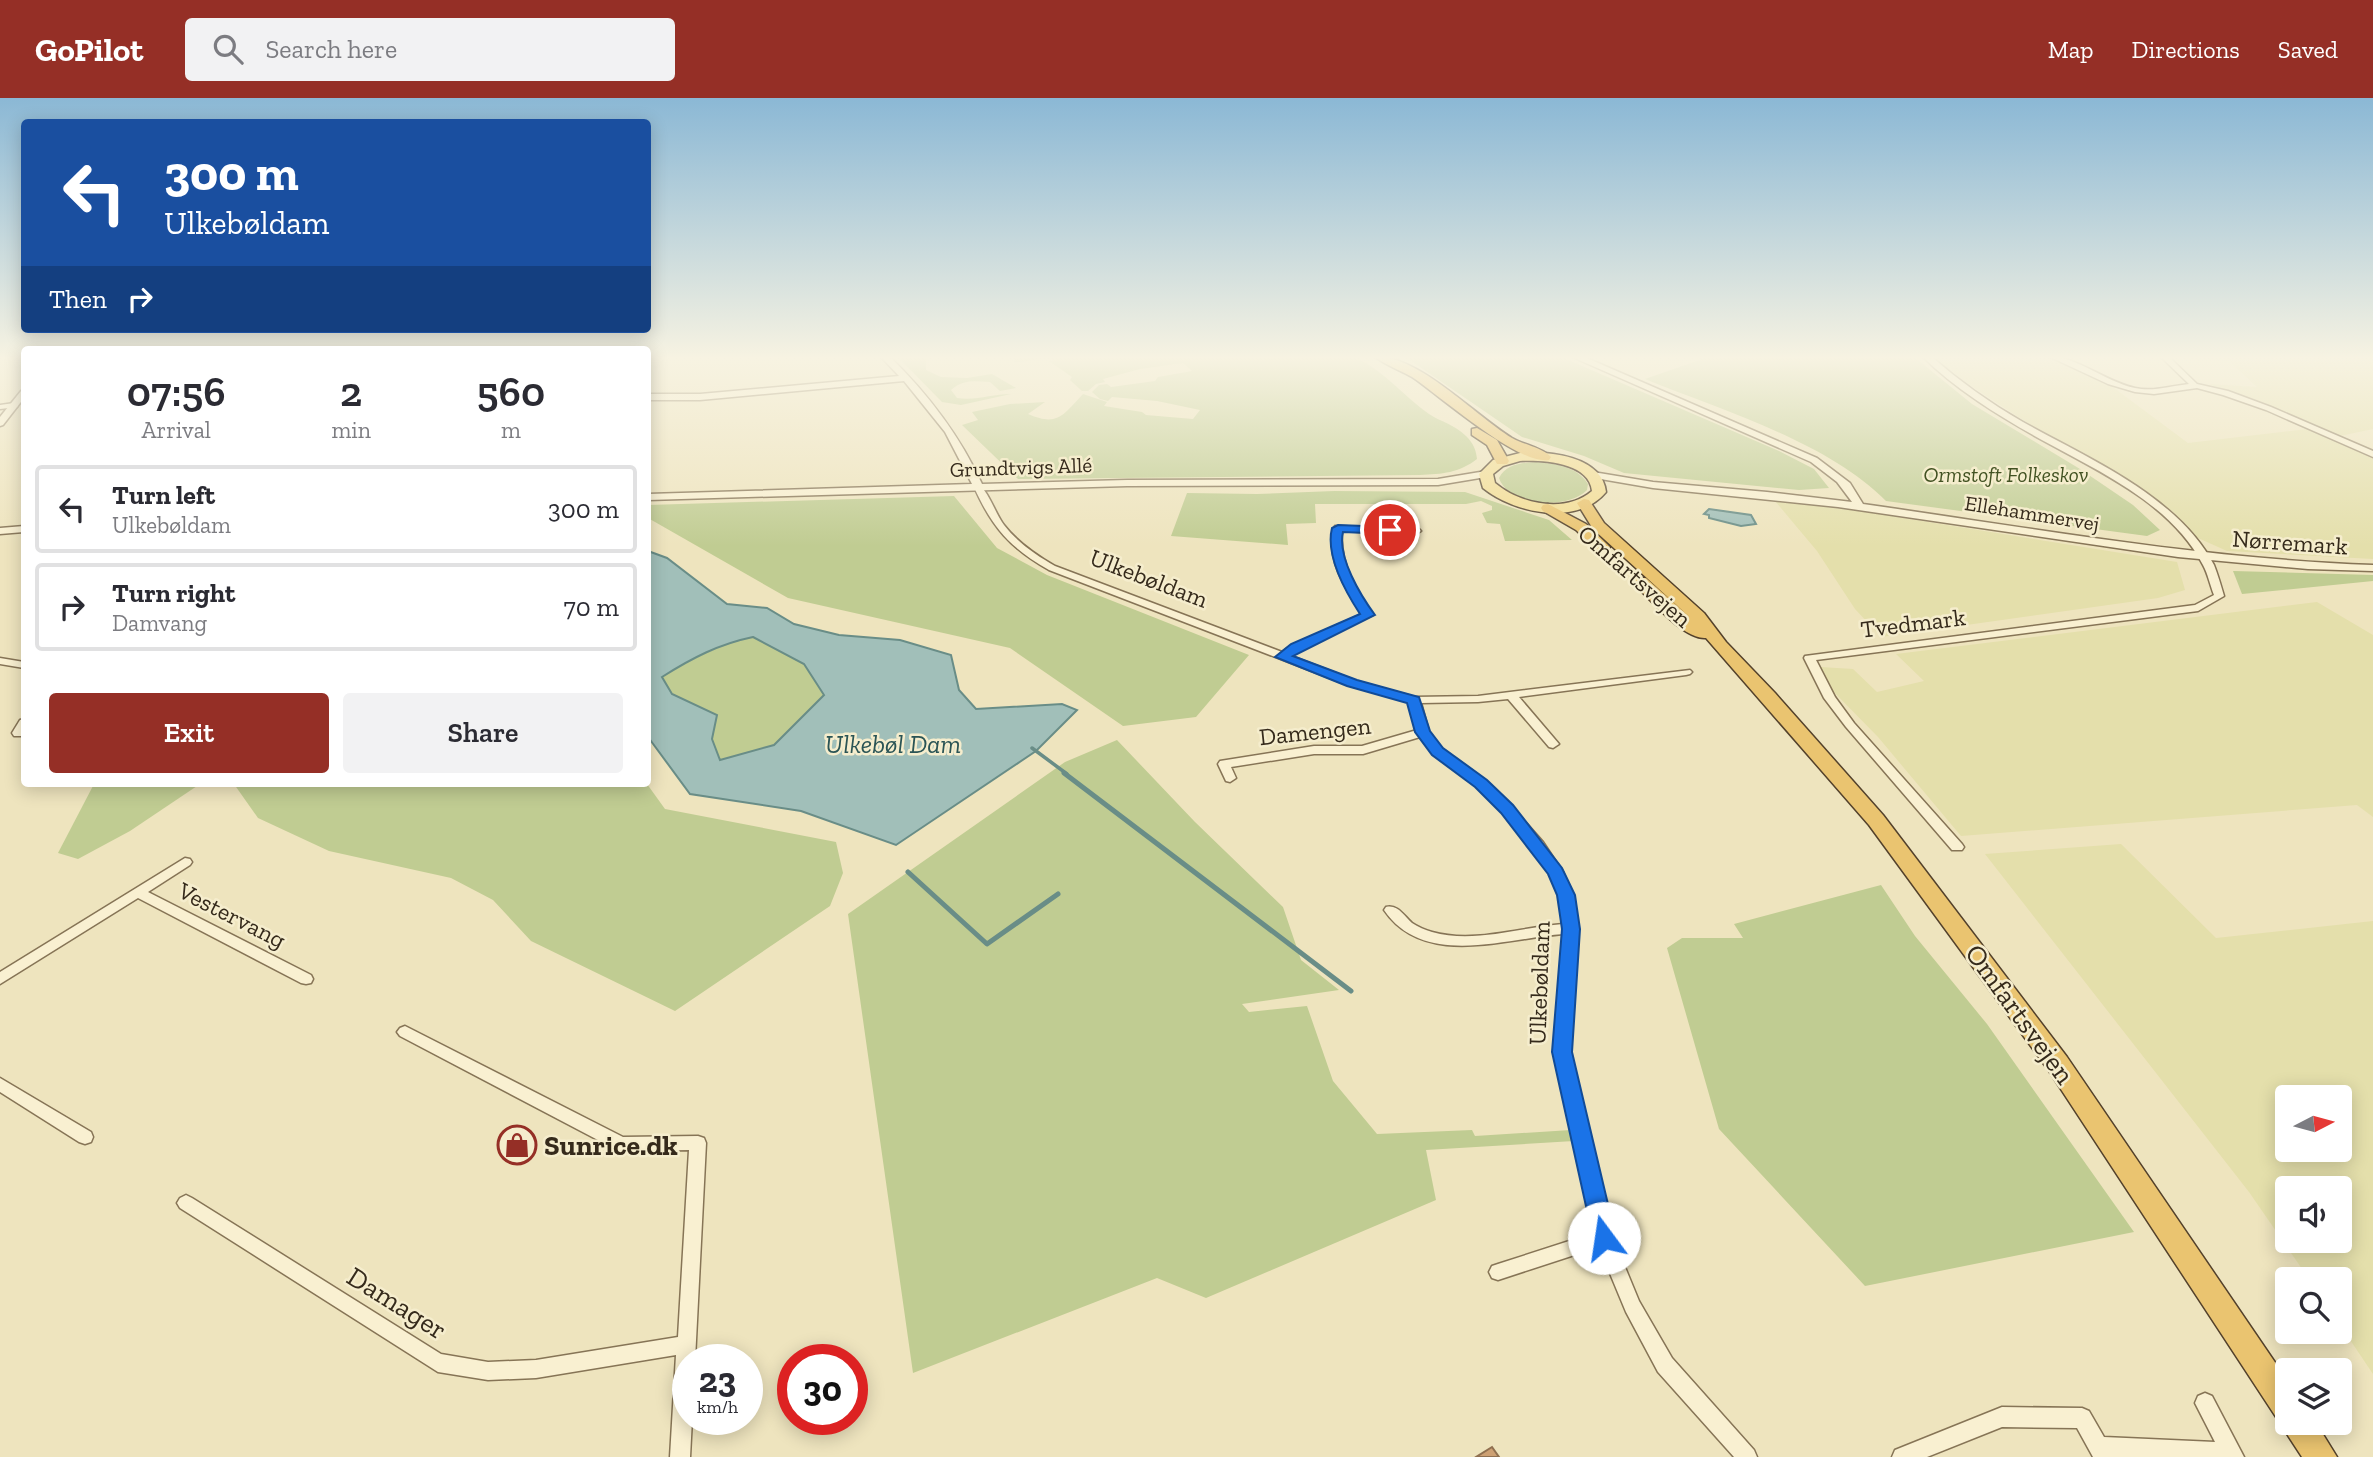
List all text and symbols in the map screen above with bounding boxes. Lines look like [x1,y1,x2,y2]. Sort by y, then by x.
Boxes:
search box [185,18,675,81]
text: GoPilot [35,30,143,69]
icon: search [209,30,247,68]
text: Search here [265,33,397,65]
text: Map [2048,35,2094,64]
text: Directions [2132,35,2240,64]
text: Saved [2278,35,2338,64]
text: 300 m [164,144,299,203]
icon: left [49,147,140,238]
text: Ulkebøldam [164,204,329,242]
icon: right [121,280,159,318]
text: Then [49,283,107,315]
text: 07:56 [127,366,226,417]
text: 2 [340,366,362,417]
text: 560 [477,366,545,417]
text: Arrival [142,416,211,444]
text: min [331,416,371,444]
text: m [501,416,521,444]
street label: Grundtvigs Allé [949,452,1093,482]
park label: Ormstoft Folkeskov [1924,462,2089,487]
text: Turn left [112,479,215,511]
icon: left [53,490,91,528]
street label: Ellehammervej [1963,490,2101,537]
text: 300 m [548,493,619,525]
pin [1360,500,1420,560]
text: Ulkebøldam [112,511,231,539]
icon: arrive [1371,511,1409,549]
street label: Omfartsvejen [1572,519,1698,633]
street label: Nørremark [2231,523,2349,561]
street label: Ulkebøldam [1086,542,1212,614]
text: Turn right [112,577,235,609]
icon: right [53,588,91,626]
text: 70 m [563,591,619,623]
street label: Tvedmark [1859,602,1968,644]
text: Damvang [112,609,207,637]
button: Exit [49,693,329,773]
button: Share [343,693,623,773]
street label: Damengen [1258,711,1373,751]
water label: Ulkebøl Dam [825,728,961,760]
street label: Vestervang [173,875,291,954]
street label: Ulkebøldam [1522,920,1556,1045]
street label: Omfartsvejen [1958,938,2082,1090]
north arrow [2275,1085,2352,1162]
map controls [2275,1085,2352,1435]
shop icon: Sunrice.dk [496,1124,538,1166]
place label: Sunrice.dk [544,1129,678,1162]
button: sound [2275,1176,2352,1253]
position arrow [1567,1201,1641,1275]
street label: Damager [341,1260,453,1346]
button: search [2275,1267,2352,1344]
speed limit sign: 30 [777,1344,868,1435]
button: layers [2275,1358,2352,1435]
text: 23 [699,1359,736,1401]
text: km/h [697,1396,738,1418]

